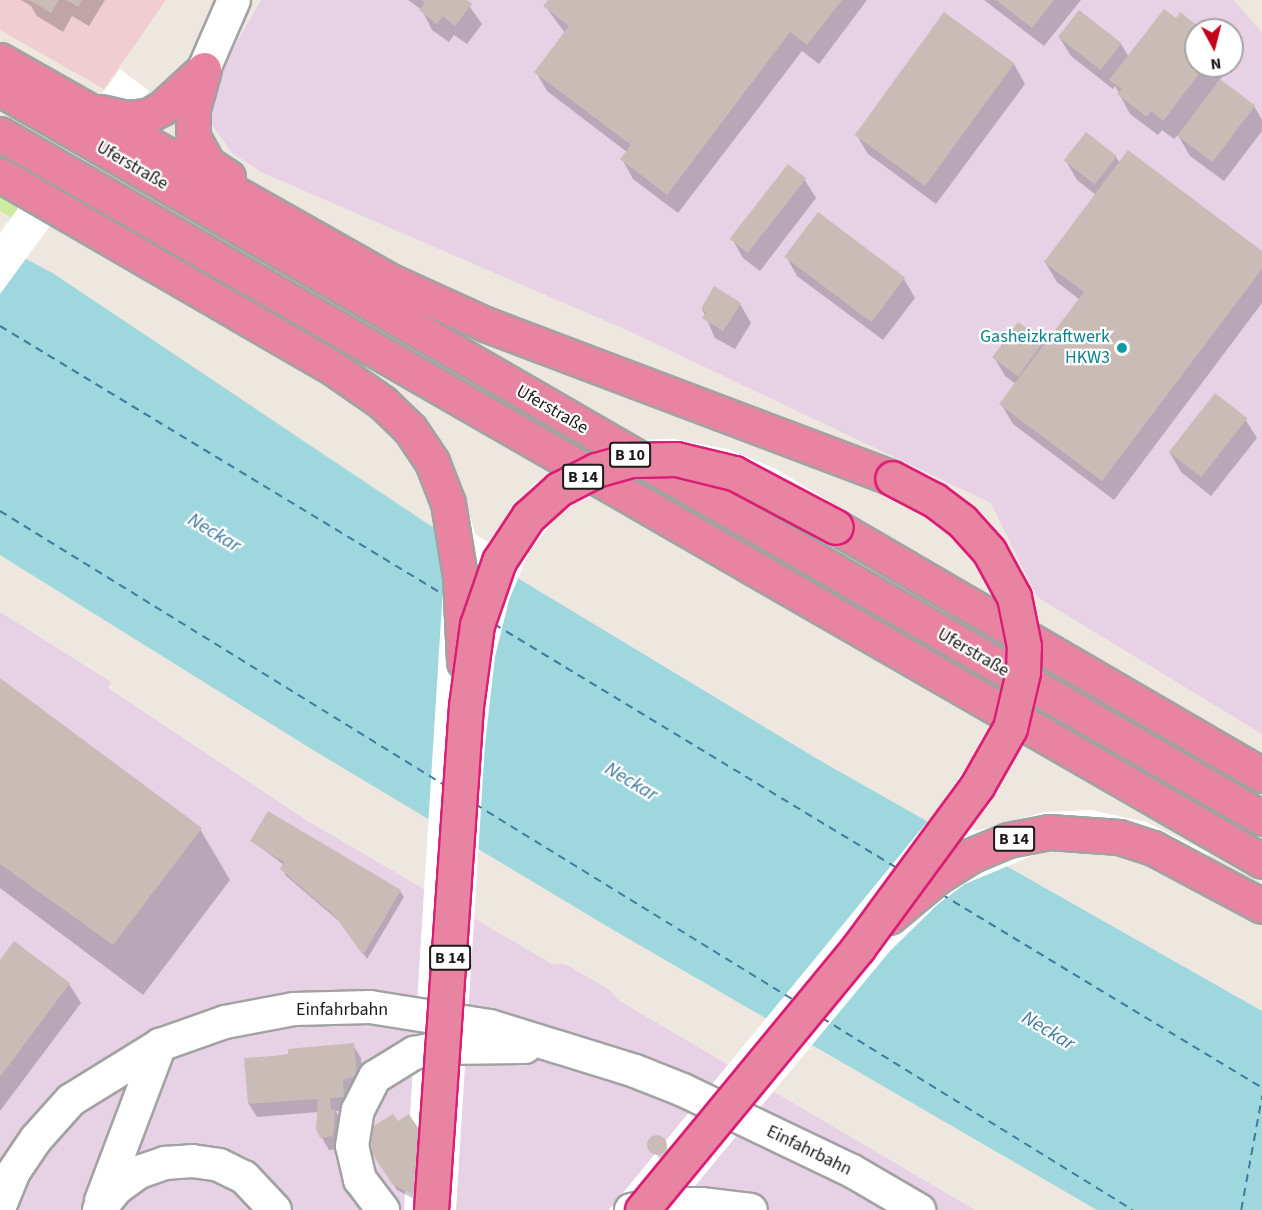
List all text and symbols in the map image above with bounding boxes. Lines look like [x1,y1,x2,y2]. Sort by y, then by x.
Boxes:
north arrow [1184,18,1244,78]
text: N [1209,52,1223,75]
street label: Uferstraße [92,137,172,195]
place label: Gasheizkraftwerk HKW3 [980,327,1110,370]
marker: Gasheizkraftwerk HKW3 [1115,341,1129,355]
street label: Uferstraße [512,381,592,439]
road number: B 10 [609,442,651,468]
road number: B 14 [562,464,604,490]
water label: Neckar [183,508,245,558]
street label: Uferstraße [933,624,1013,682]
water label: Neckar [600,757,662,807]
road number: B 14 [993,826,1035,852]
road number: B 14 [429,945,471,971]
street label: Einfahrbahn [296,999,388,1021]
water label: Neckar [1017,1006,1079,1056]
street label: Einfahrbahn [763,1121,855,1181]

